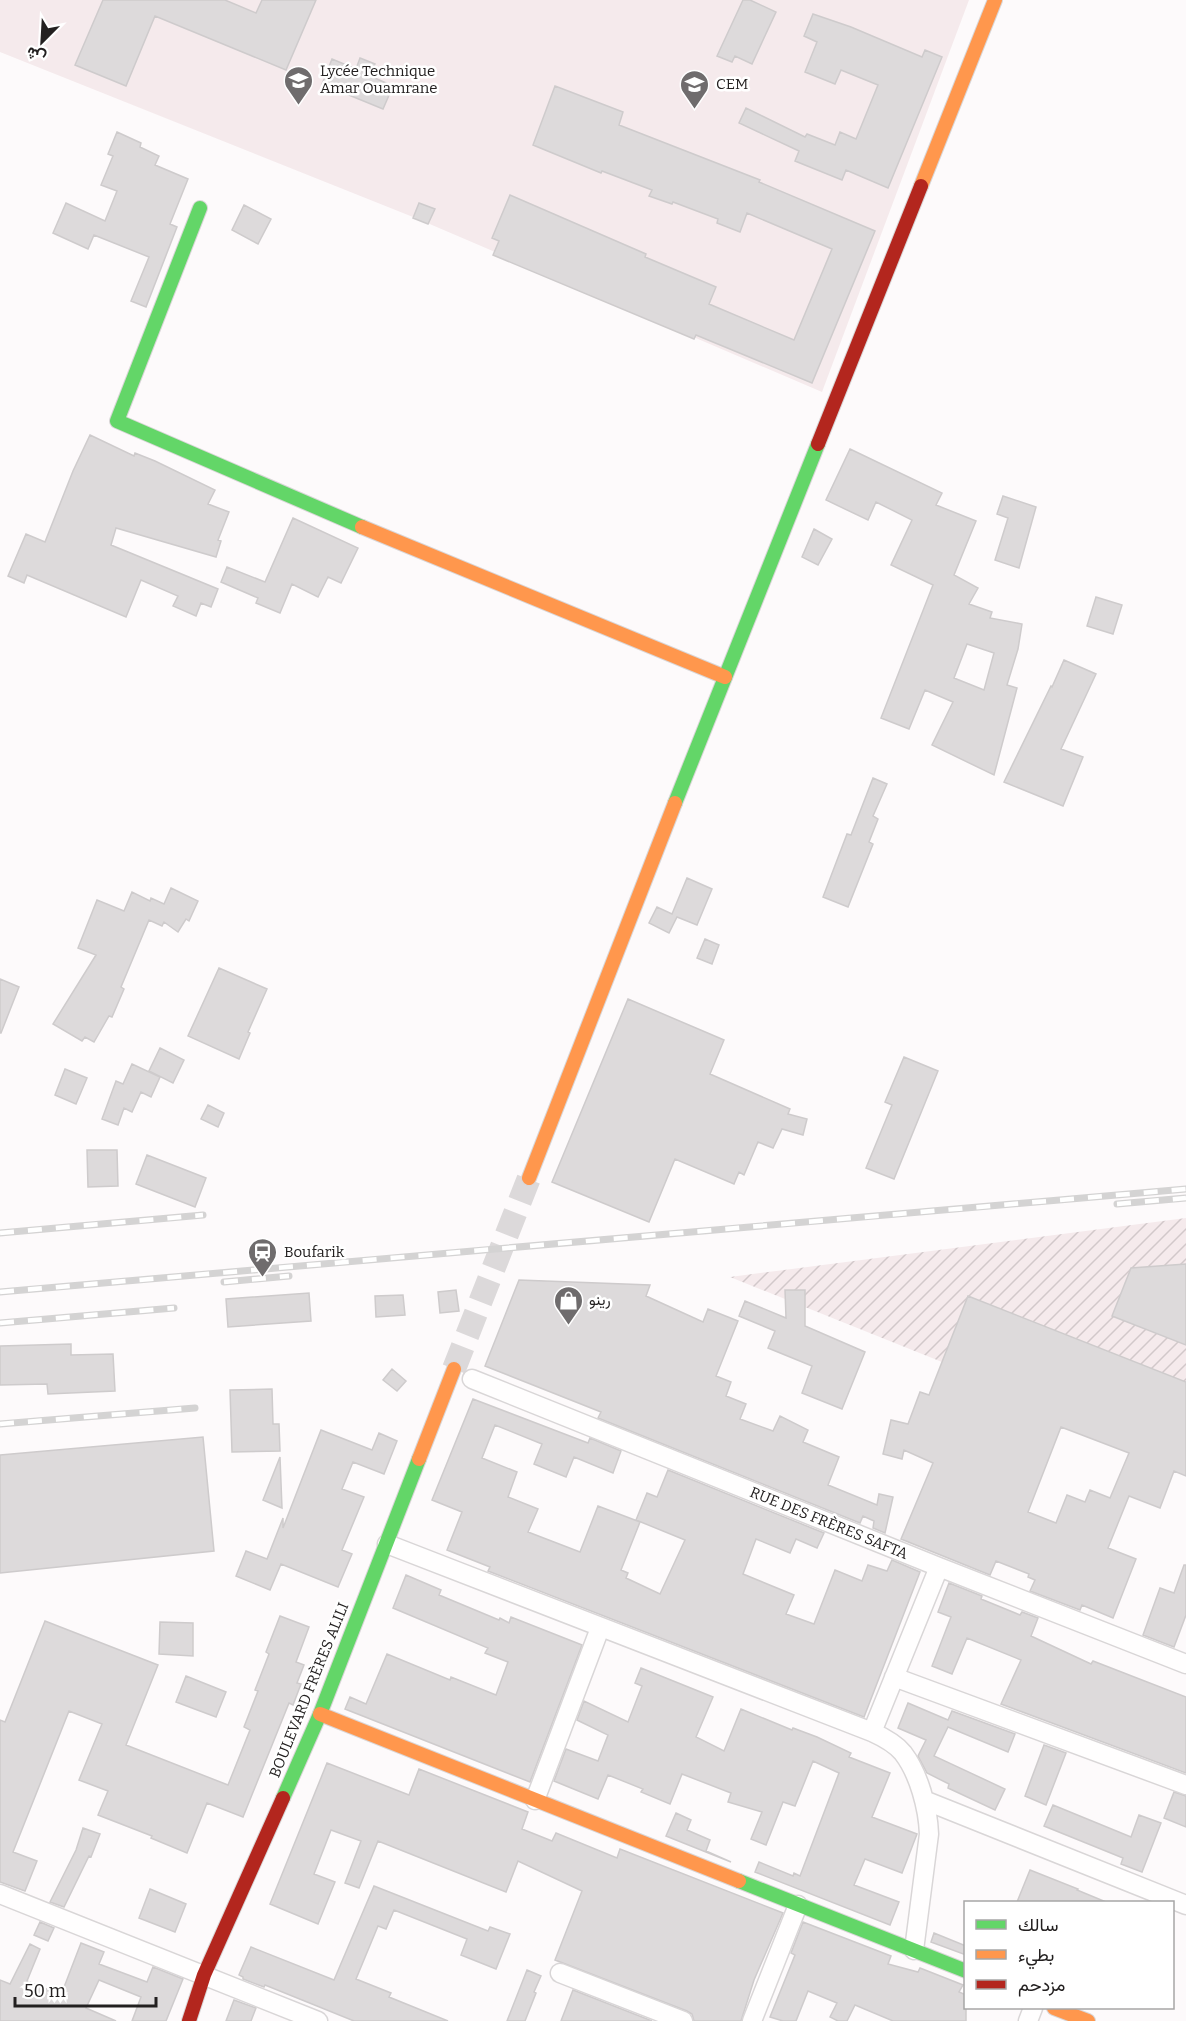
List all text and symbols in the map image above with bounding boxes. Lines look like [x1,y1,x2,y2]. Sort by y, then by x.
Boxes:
north arrow [12,12,72,72]
text: ش [23,43,49,68]
place label: Lycée Technique Amar Ouamrane [320,62,437,97]
school or university icon: Lycée Technique Amar Ouamrane [283,64,315,106]
school or university icon: CEM [679,68,711,110]
place label: CEM [716,75,748,93]
station icon: Boufarik [247,1236,279,1278]
place label: Boufarik [284,1243,345,1261]
shop icon: رينو [552,1284,584,1326]
place label: رينو [589,1291,611,1309]
street label: RUE DES FRÈRES SAFTA [747,1483,911,1563]
street label: BOULEVARD FRÈRES ALILI [266,1600,352,1780]
legend [964,1901,1174,2009]
text: سالك [1018,1914,1058,1936]
text: بطيء [1018,1944,1054,1970]
scale bar [15,1970,156,2008]
text: مزدحم [1018,1974,1065,1997]
text: 50 m [24,1980,66,2002]

